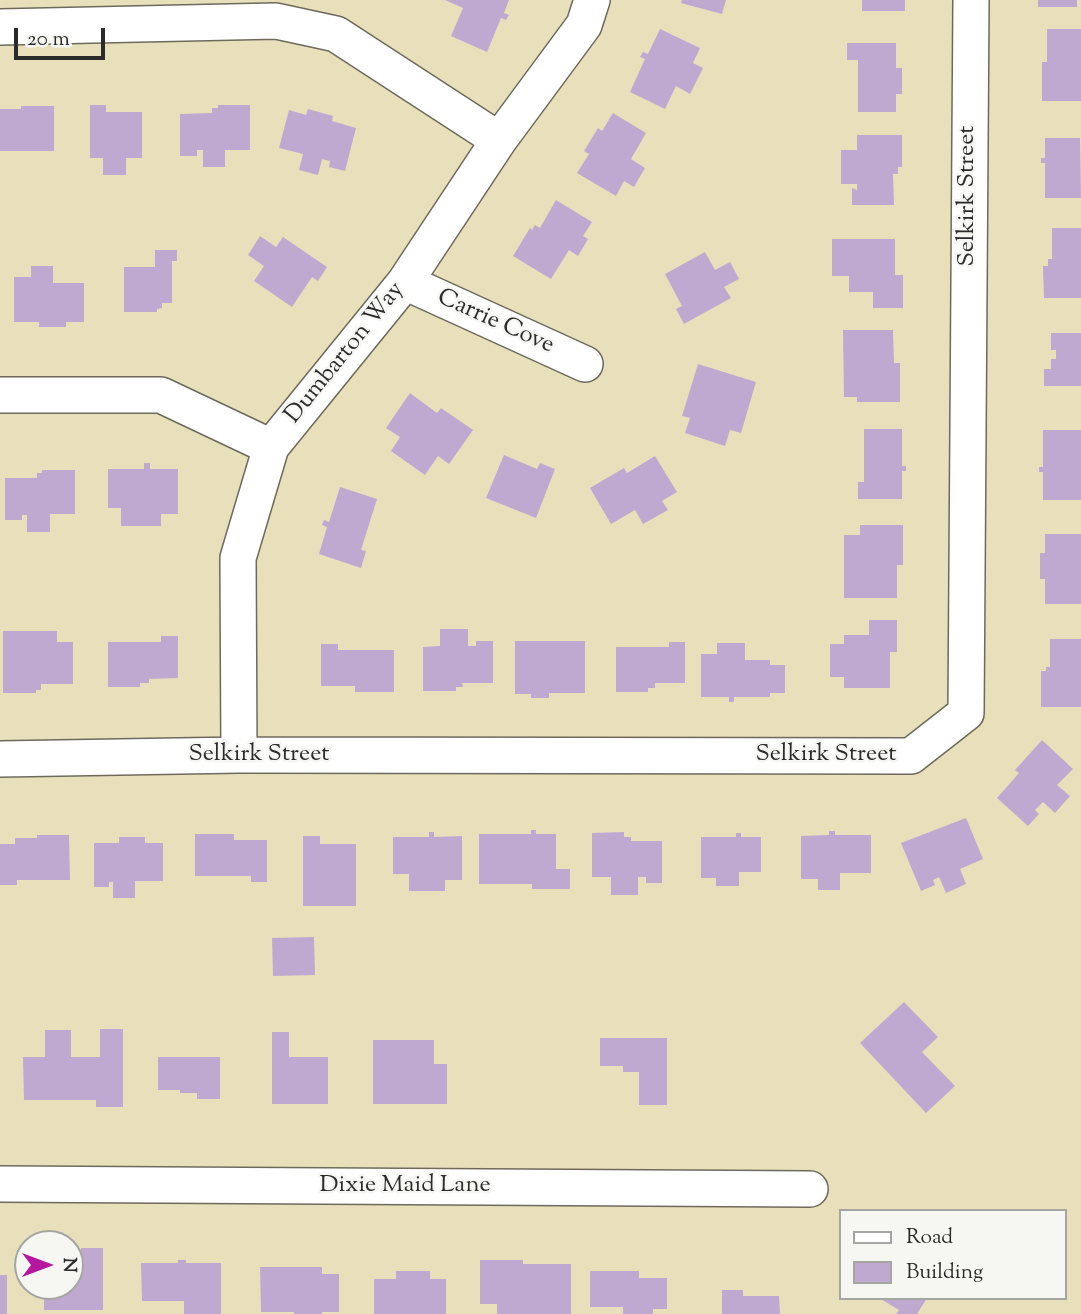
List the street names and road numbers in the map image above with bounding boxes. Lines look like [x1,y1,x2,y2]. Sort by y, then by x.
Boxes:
street label: Selkirk Street [955,125,983,267]
street label: Dumbarton Way [280,277,412,431]
street label: Carrie Cove [432,284,558,362]
street label: Selkirk Street [188,742,330,770]
street label: Selkirk Street [755,742,897,770]
street label: Dixie Maid Lane [319,1173,491,1201]

